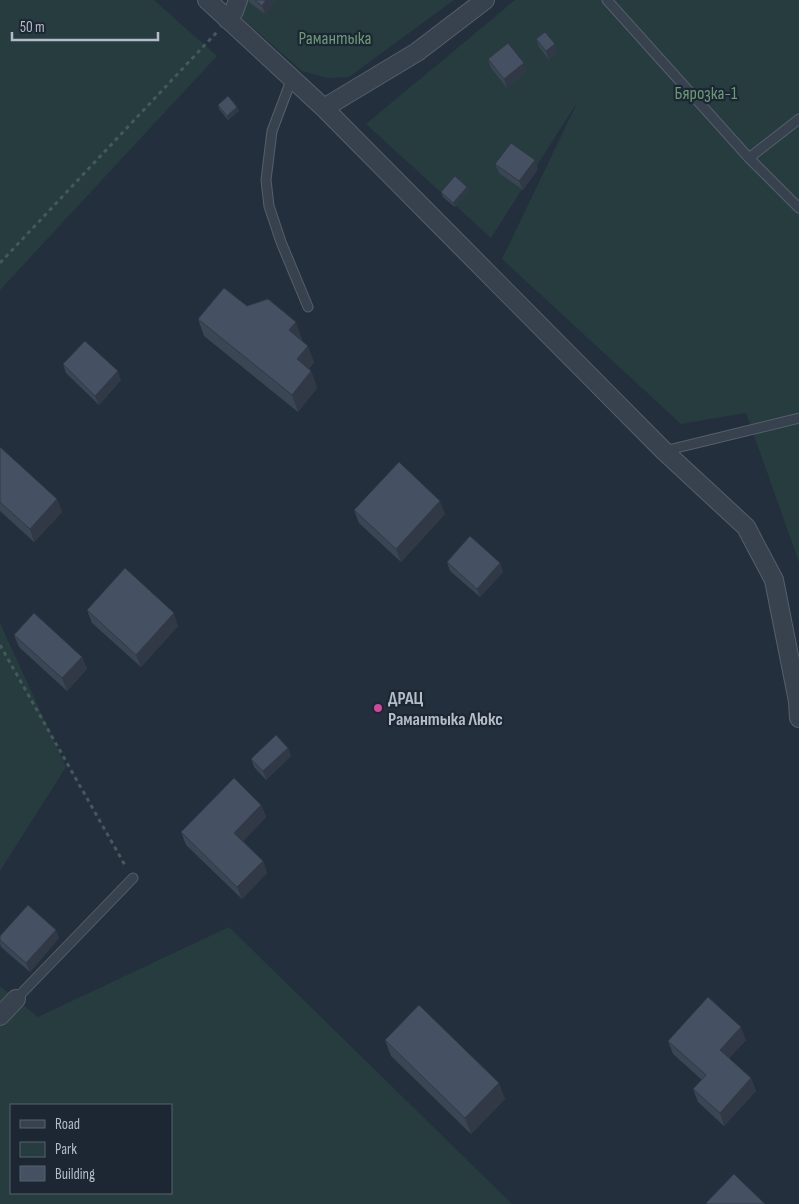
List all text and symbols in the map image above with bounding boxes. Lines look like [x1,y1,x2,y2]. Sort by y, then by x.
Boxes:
scale bar [12,10,159,42]
text: 50 m [20,18,45,37]
park label: Рамантыка [299,28,372,49]
park label: Бярозка-1 [675,83,738,104]
place label: ДРАЦ Рамантыка Люкс [388,688,503,730]
marker: ДРАЦ Рамантыка Люкс [372,702,384,714]
legend [10,1104,172,1194]
text: Road [55,1115,80,1134]
text: Park [55,1140,77,1159]
text: Building [55,1165,95,1184]

